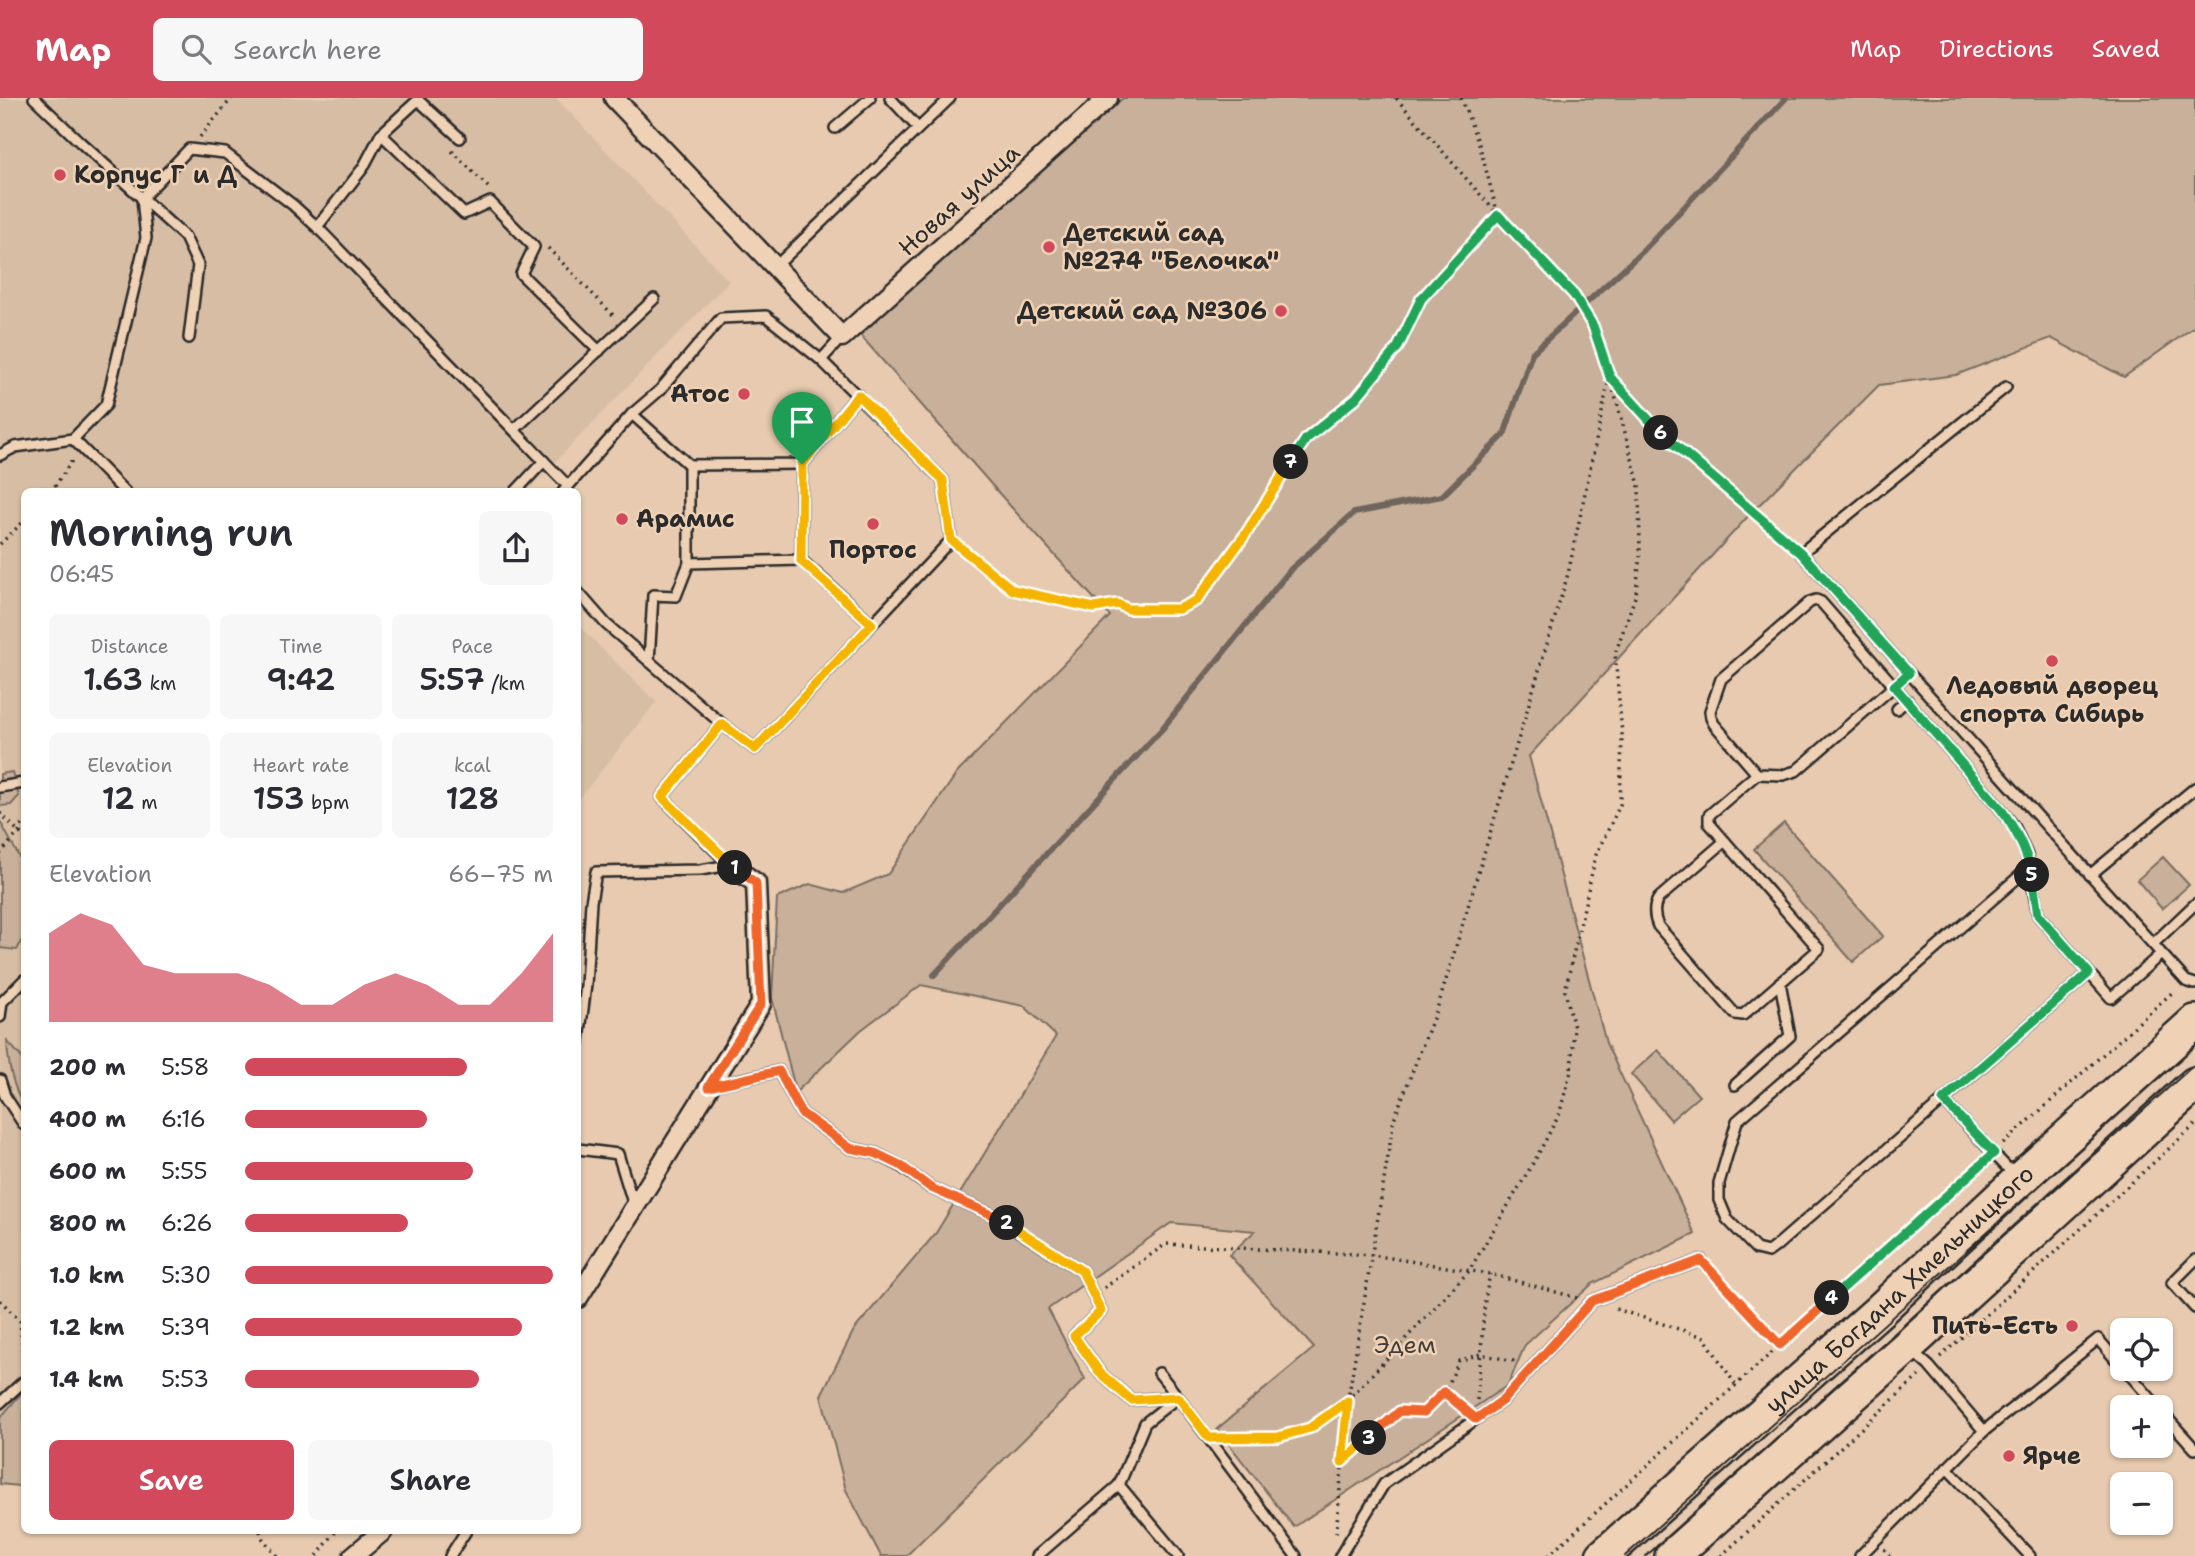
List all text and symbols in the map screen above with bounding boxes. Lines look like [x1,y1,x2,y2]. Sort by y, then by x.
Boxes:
search box [153,18,643,81]
text: Map [35,27,111,72]
icon: search [177,30,215,68]
text: Search here [233,32,382,67]
text: Map [1850,33,1901,65]
text: Directions [1939,33,2054,65]
text: Saved [2092,33,2160,65]
street label: Новая улица [891,137,1027,263]
place label: Корпус Г и Д [74,159,238,191]
marker: Корпус Г и Д [52,167,68,183]
place label: Детский сад №274 "Белочка" [1063,217,1279,277]
marker: Детский сад №274 "Белочка" [1041,239,1057,255]
place label: Детский сад №306 [1017,295,1267,327]
marker: Детский сад №306 [1273,303,1289,319]
place label: Атос [670,378,730,410]
marker: Атос [736,386,752,402]
pin [772,392,832,464]
icon: arrive [783,403,821,441]
pin: 6 [1644,416,1678,450]
text: 6 [1654,420,1667,445]
pin: 7 [1274,444,1308,480]
text: 7 [1284,449,1297,474]
place label: Арамис [636,503,735,535]
text: Morning run [49,507,293,558]
button: share [479,511,553,585]
marker: Арамис [614,511,630,527]
marker: Портос [865,516,881,532]
place label: Портос [829,534,917,566]
text: 06:45 [49,559,114,589]
text: Distance [91,634,169,659]
text: Time [279,634,323,659]
text: Pace [451,634,493,659]
marker: Ледовый дворец спорта Сибирь [2044,653,2060,669]
text: 1.63 [83,659,143,700]
text: 9:42 [267,659,335,700]
text: 5:57 [419,659,485,700]
place label: Ледовый дворец спорта Сибирь [1946,670,2159,730]
text: km [143,671,176,696]
text: /km [485,671,525,696]
text: Elevation [87,753,172,778]
text: Heart rate [253,753,349,778]
text: kcal [454,753,491,778]
text: 12 [102,778,135,819]
text: 153 [253,778,305,819]
text: 128 [445,778,499,819]
text: m [135,790,158,815]
text: bpm [305,790,349,815]
pin: 1 [718,850,752,886]
text: 1 [730,855,739,880]
pin: 5 [2014,858,2050,892]
text: Elevation [49,859,152,889]
text: 66–75 m [448,859,553,889]
text: 5 [2026,862,2037,887]
text: 200 m [49,1052,126,1082]
text: 5:58 [161,1052,210,1082]
text: 400 m [49,1104,126,1134]
text: 6:16 [161,1104,206,1134]
text: 600 m [49,1156,126,1186]
text: 5:55 [161,1156,207,1186]
street label: улица Богдана Хмельницкого [1758,1158,2041,1421]
pin: 2 [990,1206,1024,1240]
text: 800 m [49,1208,126,1238]
text: 6:26 [161,1208,213,1238]
text: 2 [1000,1210,1013,1235]
text: 1.0 km [49,1260,124,1290]
text: 5:30 [161,1260,211,1290]
pin: 4 [1814,1280,1850,1316]
text: 4 [1825,1285,1838,1310]
place label: Пить-Есть [1932,1310,2058,1342]
text: 1.2 km [49,1312,125,1342]
text: 5:39 [161,1312,210,1342]
marker: Пить-Есть [2064,1318,2080,1334]
map controls [2110,1318,2173,1535]
button: locate [2110,1318,2173,1381]
park label: Эдем [1374,1329,1436,1361]
text: 1.4 km [49,1364,123,1394]
text: 5:53 [161,1364,209,1394]
button: + [2110,1395,2173,1458]
pin: 3 [1352,1420,1386,1456]
text: 3 [1362,1425,1375,1450]
button: Save [49,1440,294,1520]
button: Share [308,1440,553,1520]
place label: Ярче [2023,1440,2081,1472]
marker: Ярче [2001,1448,2017,1464]
button: − [2110,1472,2173,1535]

